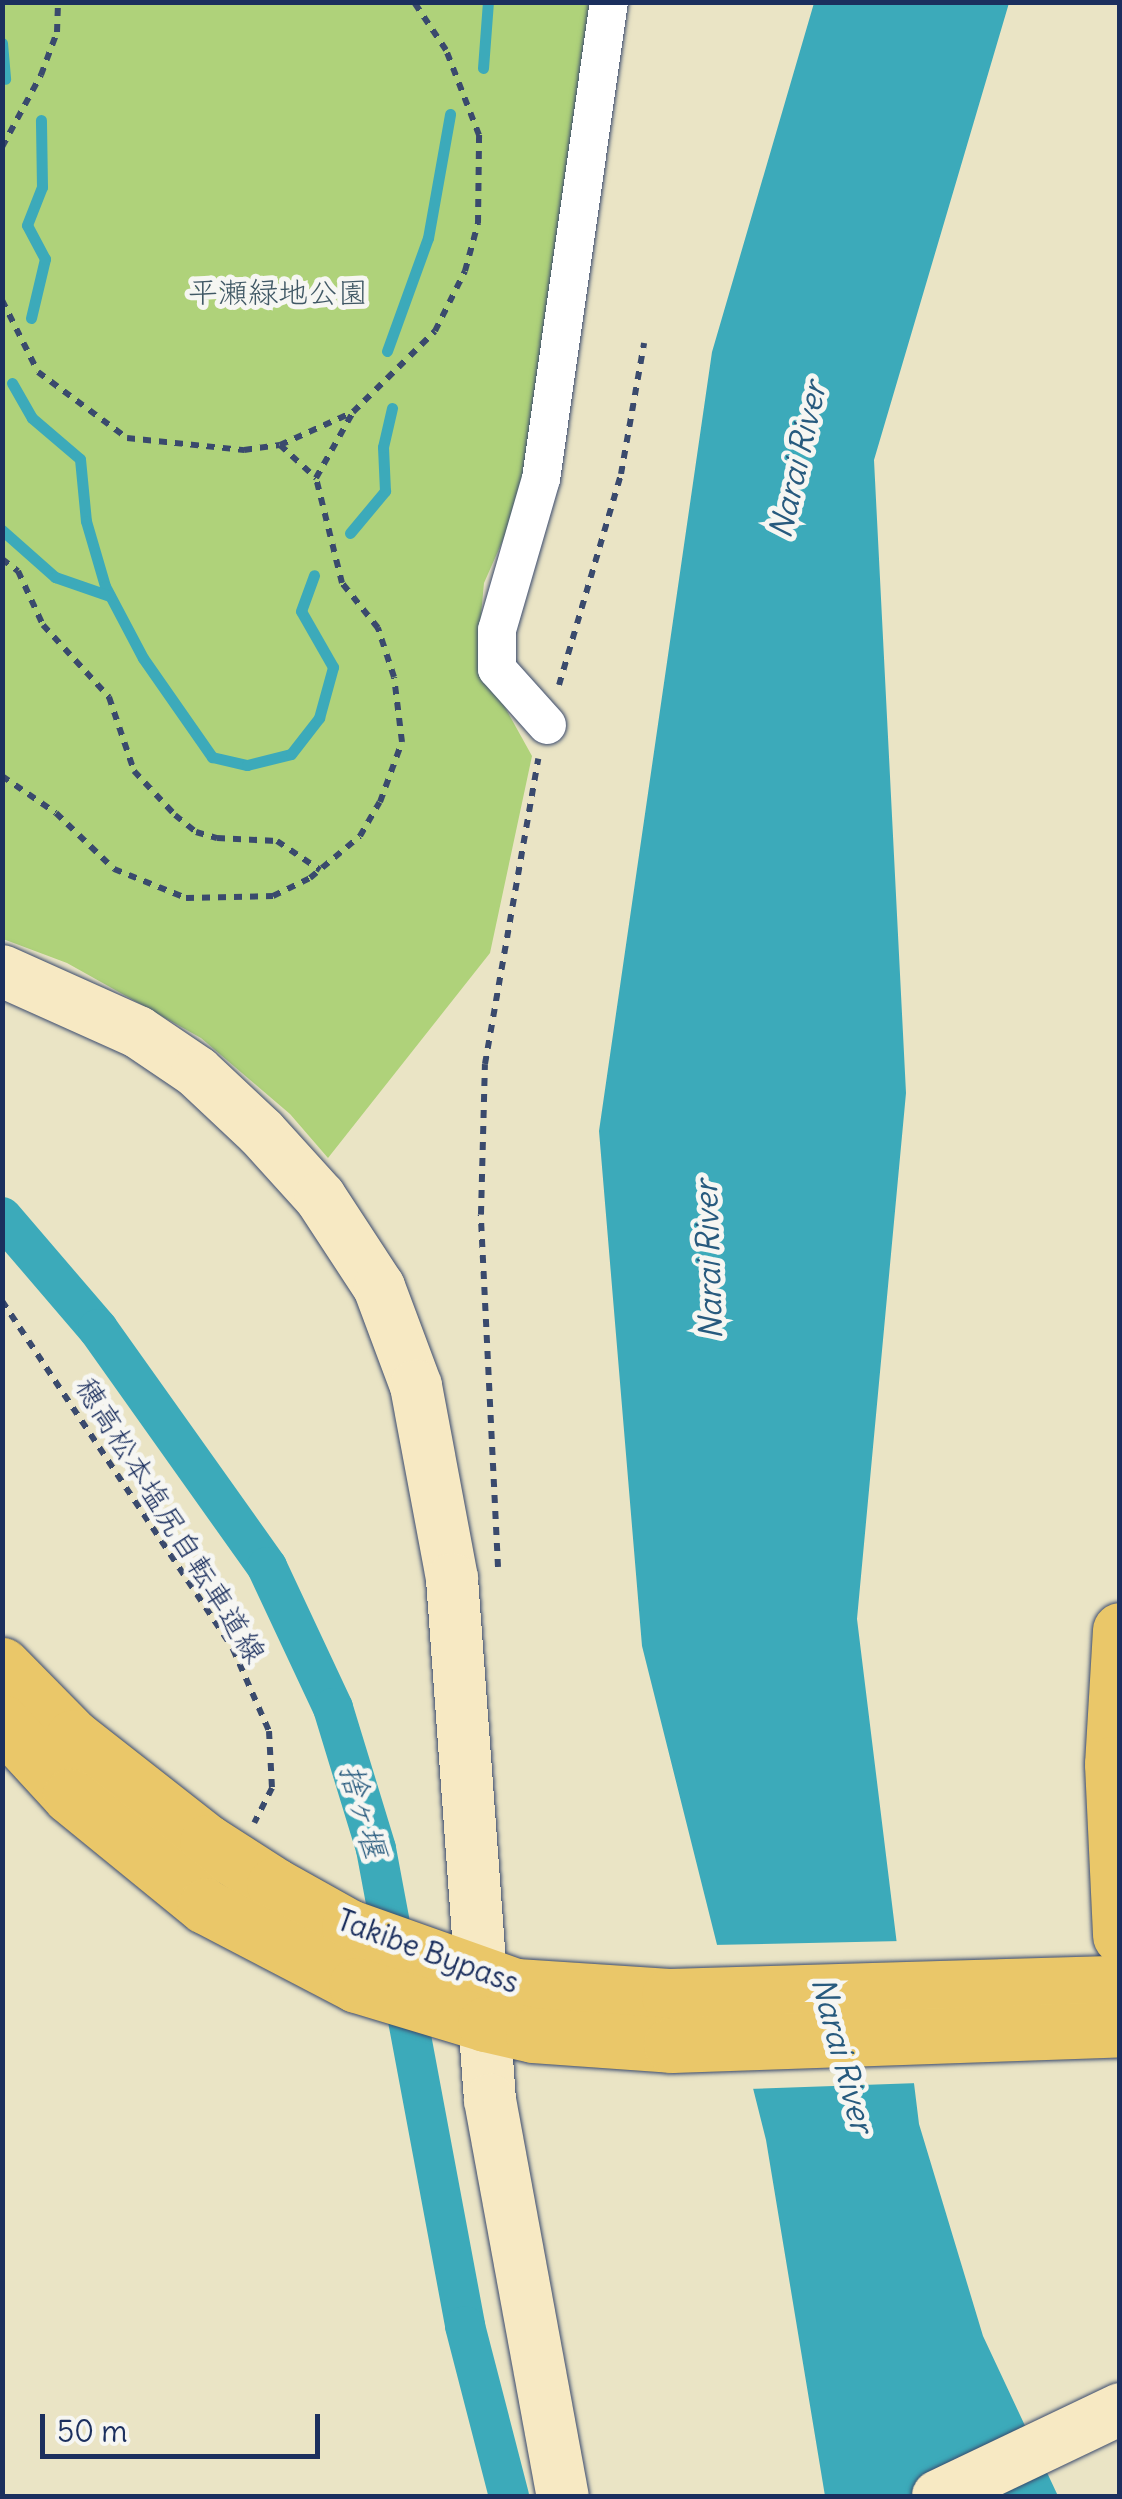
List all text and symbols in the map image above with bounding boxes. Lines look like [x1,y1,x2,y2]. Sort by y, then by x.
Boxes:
park label: 平瀬緑地公園 [188,274,368,310]
water label: Narai River [761,378,835,542]
water label: Narai River [687,1180,731,1340]
street label: 穂高松本塩尻自転車道線 [68,1371,274,1669]
water label: 捨ヶ堰 [331,1760,395,1862]
street label: Takibe Bypass [332,1901,524,2001]
water label: Narai River [803,1973,881,2137]
scale bar [45,2394,325,2456]
text: 50 m [57,2412,127,2450]

